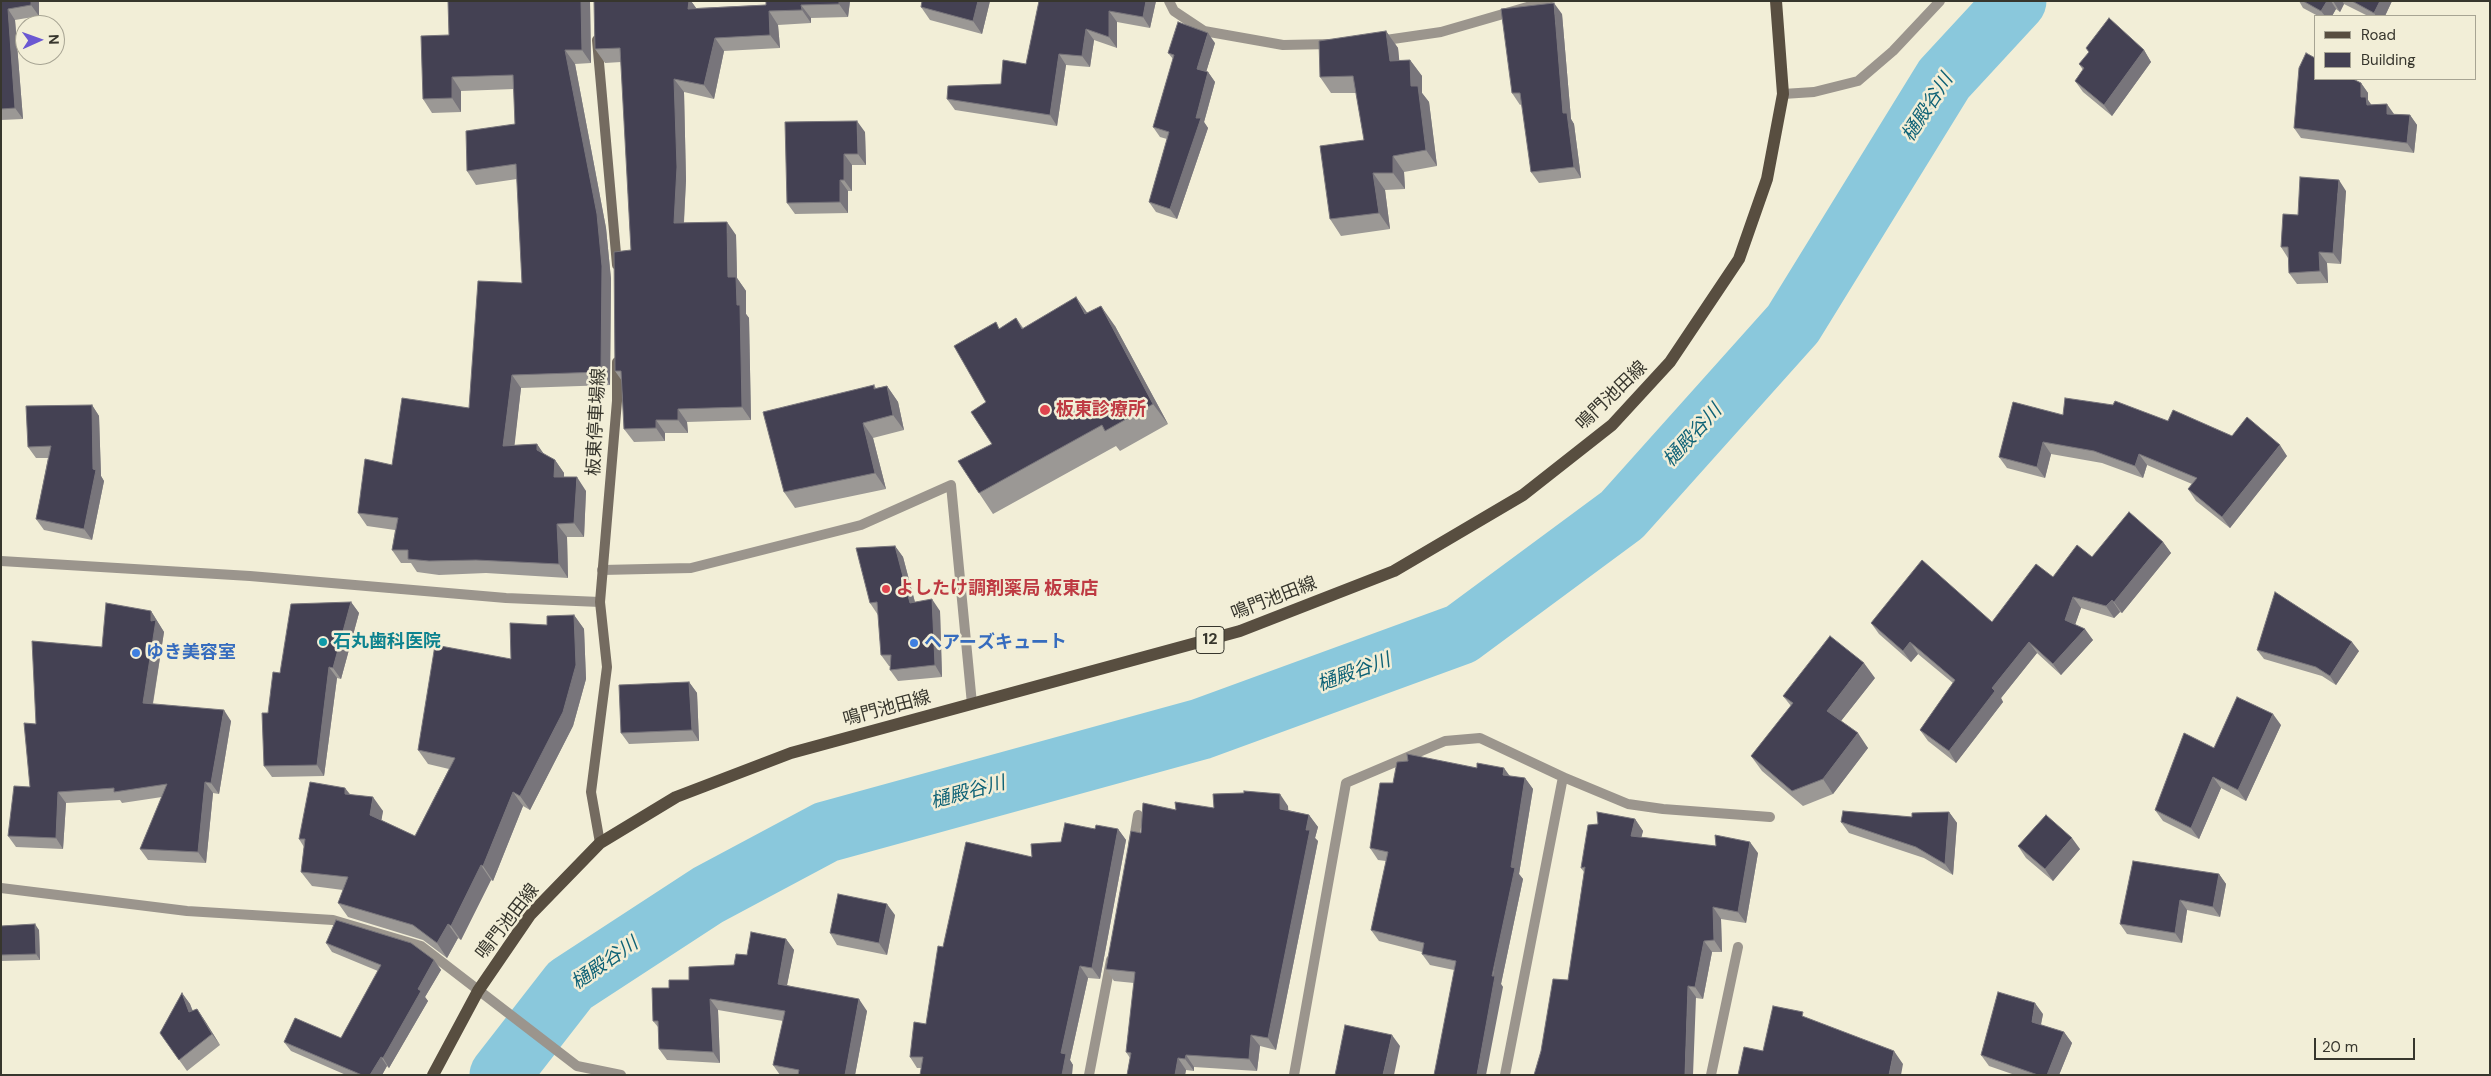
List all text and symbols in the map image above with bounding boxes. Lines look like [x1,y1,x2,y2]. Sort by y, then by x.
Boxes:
north arrow [15,15,65,65]
legend [2314,15,2476,80]
text: Road [2361,25,2396,45]
text: N [45,34,63,45]
text: Building [2361,50,2416,70]
water label: 樋殿谷川 [1898,70,1958,146]
street label: 鳴門池田線 [1572,357,1652,435]
street label: 板東停車場線 [583,368,611,476]
place label: 板東診療所 [1056,399,1146,421]
water label: 樋殿谷川 [1659,400,1727,472]
marker: 板東診療所 [1038,403,1052,417]
street label: 鳴門池田線 [1228,573,1320,625]
place label: よしたけ調剤薬局 板東店 [896,578,1098,600]
marker: よしたけ調剤薬局 板東店 [880,583,892,595]
road number: 12 [1196,626,1224,654]
place label: 石丸歯科医院 [333,631,441,653]
place label: ヘアーズキュート [924,632,1067,654]
marker: 石丸歯科医院 [317,636,329,648]
marker: ヘアーズキュート [908,637,920,649]
place label: ゆき美容室 [146,642,236,664]
marker: ゆき美容室 [130,647,142,659]
water label: 樋殿谷川 [1314,649,1394,697]
street label: 鳴門池田線 [841,687,933,731]
water label: 樋殿谷川 [928,772,1008,814]
street label: 鳴門池田線 [472,880,544,964]
water label: 樋殿谷川 [567,933,643,995]
scale bar [2316,1028,2417,1060]
text: 20 m [2322,1037,2358,1057]

